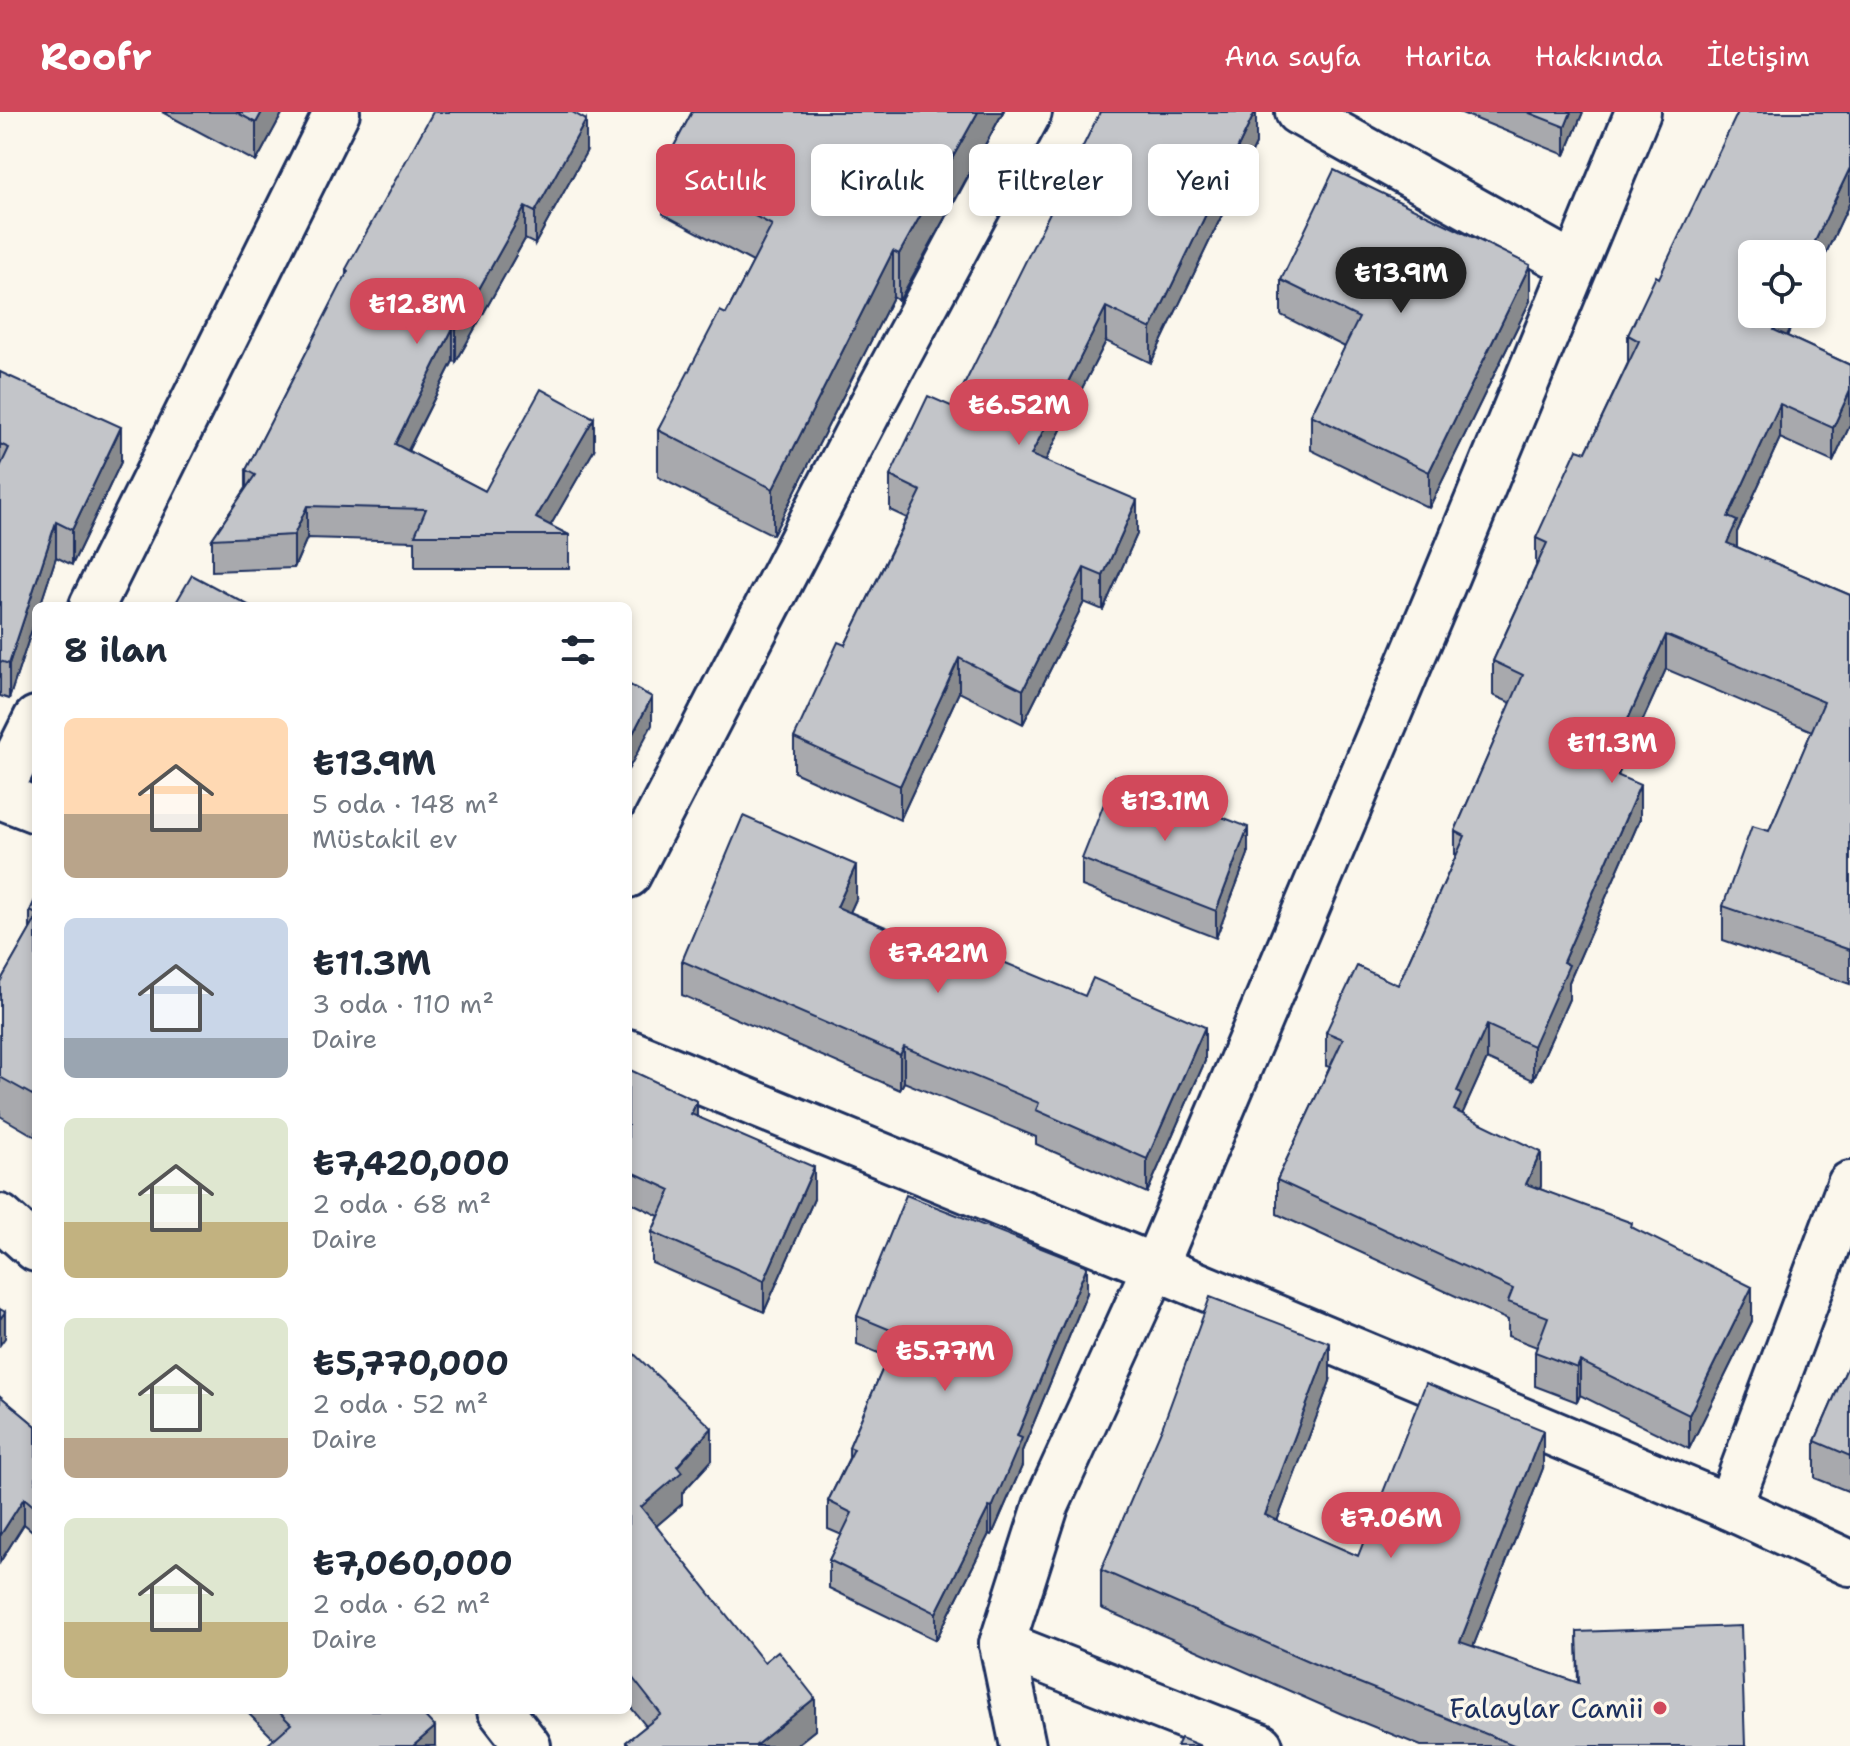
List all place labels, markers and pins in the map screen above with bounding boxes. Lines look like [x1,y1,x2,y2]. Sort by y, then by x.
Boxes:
pin: ₺13.9M [1336,247,1466,315]
pin: ₺12.8M [352,278,482,346]
pin: ₺6.52M [954,379,1084,447]
pin: ₺11.3M [1547,717,1677,785]
pin: ₺13.1M [1100,775,1230,843]
pin: ₺7.42M [873,927,1003,995]
pin: ₺5.77M [880,1325,1010,1393]
pin: ₺7.06M [1326,1492,1456,1560]
place label: Falaylar Camii [1449,1689,1644,1727]
marker: Falaylar Camii [1651,1699,1669,1717]

